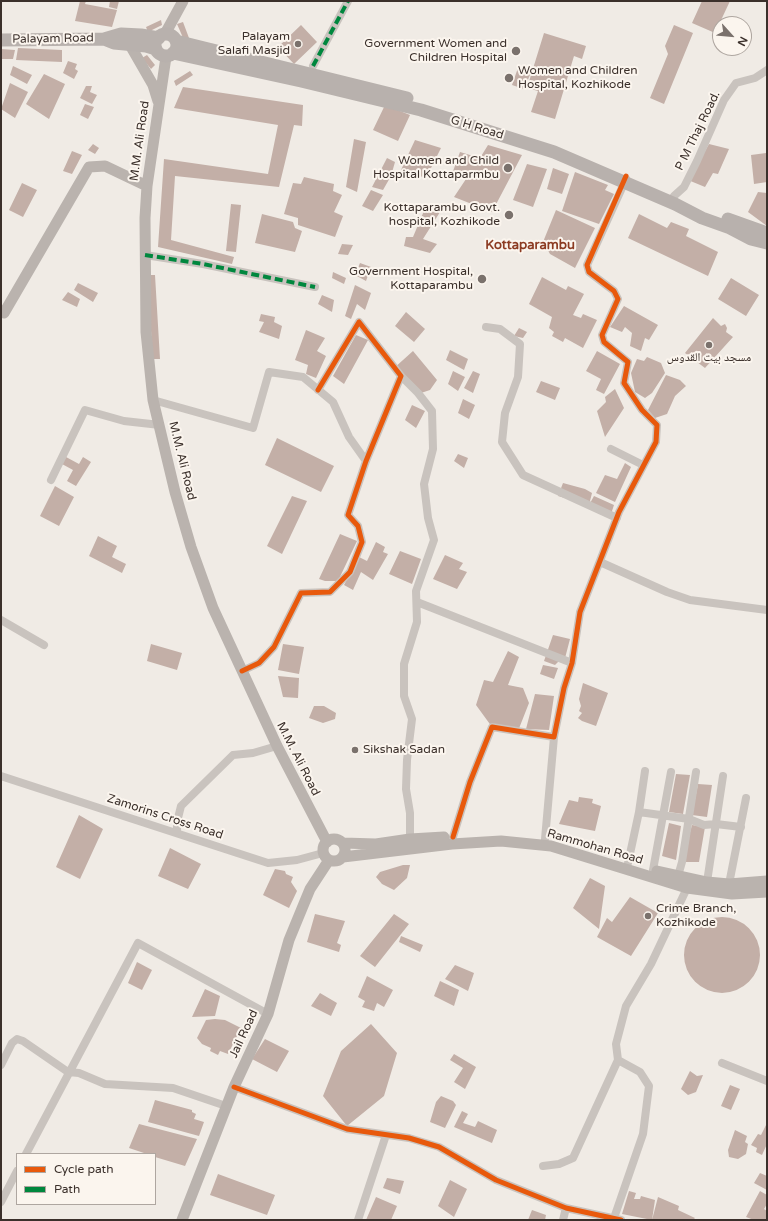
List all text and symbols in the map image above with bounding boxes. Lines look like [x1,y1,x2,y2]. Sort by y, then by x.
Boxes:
north arrow [712,16,752,56]
place label: Palayam Salafi Masjid [218,30,290,58]
street label: Palayam Road [12,31,94,47]
text: N [734,34,750,48]
place label: Government Women and Children Hospital [364,37,507,65]
marker: Palayam Salafi Masjid [293,39,303,49]
marker: Government Women and Children Hospital [510,45,522,57]
place label: Women and Children Hospital, Kozhikode [518,64,638,92]
marker: Women and Children Hospital, Kozhikode [503,72,515,84]
street label: P M Thaj Road. [673,89,723,173]
street label: M.M. Ali Road [127,100,153,182]
street label: G H Road [449,113,505,143]
place label: Women and Child Hospital Kottaparmbu [373,154,499,182]
marker: Women and Child Hospital Kottaparmbu [502,162,514,174]
place label: Kottaparambu Govt. hospital, Kozhikode [384,201,500,229]
marker: Kottaparambu Govt. hospital, Kozhikode [503,209,515,221]
district label: Kottaparambu [485,238,575,254]
place label: Government Hospital, Kottaparambu [349,265,473,293]
marker: Government Hospital, Kottaparambu [476,273,488,285]
marker: مسجد بیت القدوس [704,340,714,350]
place label: مسجد بیت القدوس [667,351,751,365]
street label: M.M. Ali Road [165,420,199,502]
street label: M.M. Ali Road [273,720,323,798]
place label: Sikshak Sadan [363,743,445,757]
marker: Sikshak Sadan [350,745,360,755]
street label: Zamorins Cross Road [105,791,225,843]
street label: Rammohan Road [545,826,645,868]
place label: Crime Branch, Kozhikode [656,902,736,930]
marker: Crime Branch, Kozhikode [643,911,653,921]
street label: Jail Road [227,1008,261,1060]
legend [16,1153,156,1205]
text: Cycle path [54,1162,113,1176]
text: Path [54,1182,80,1196]

